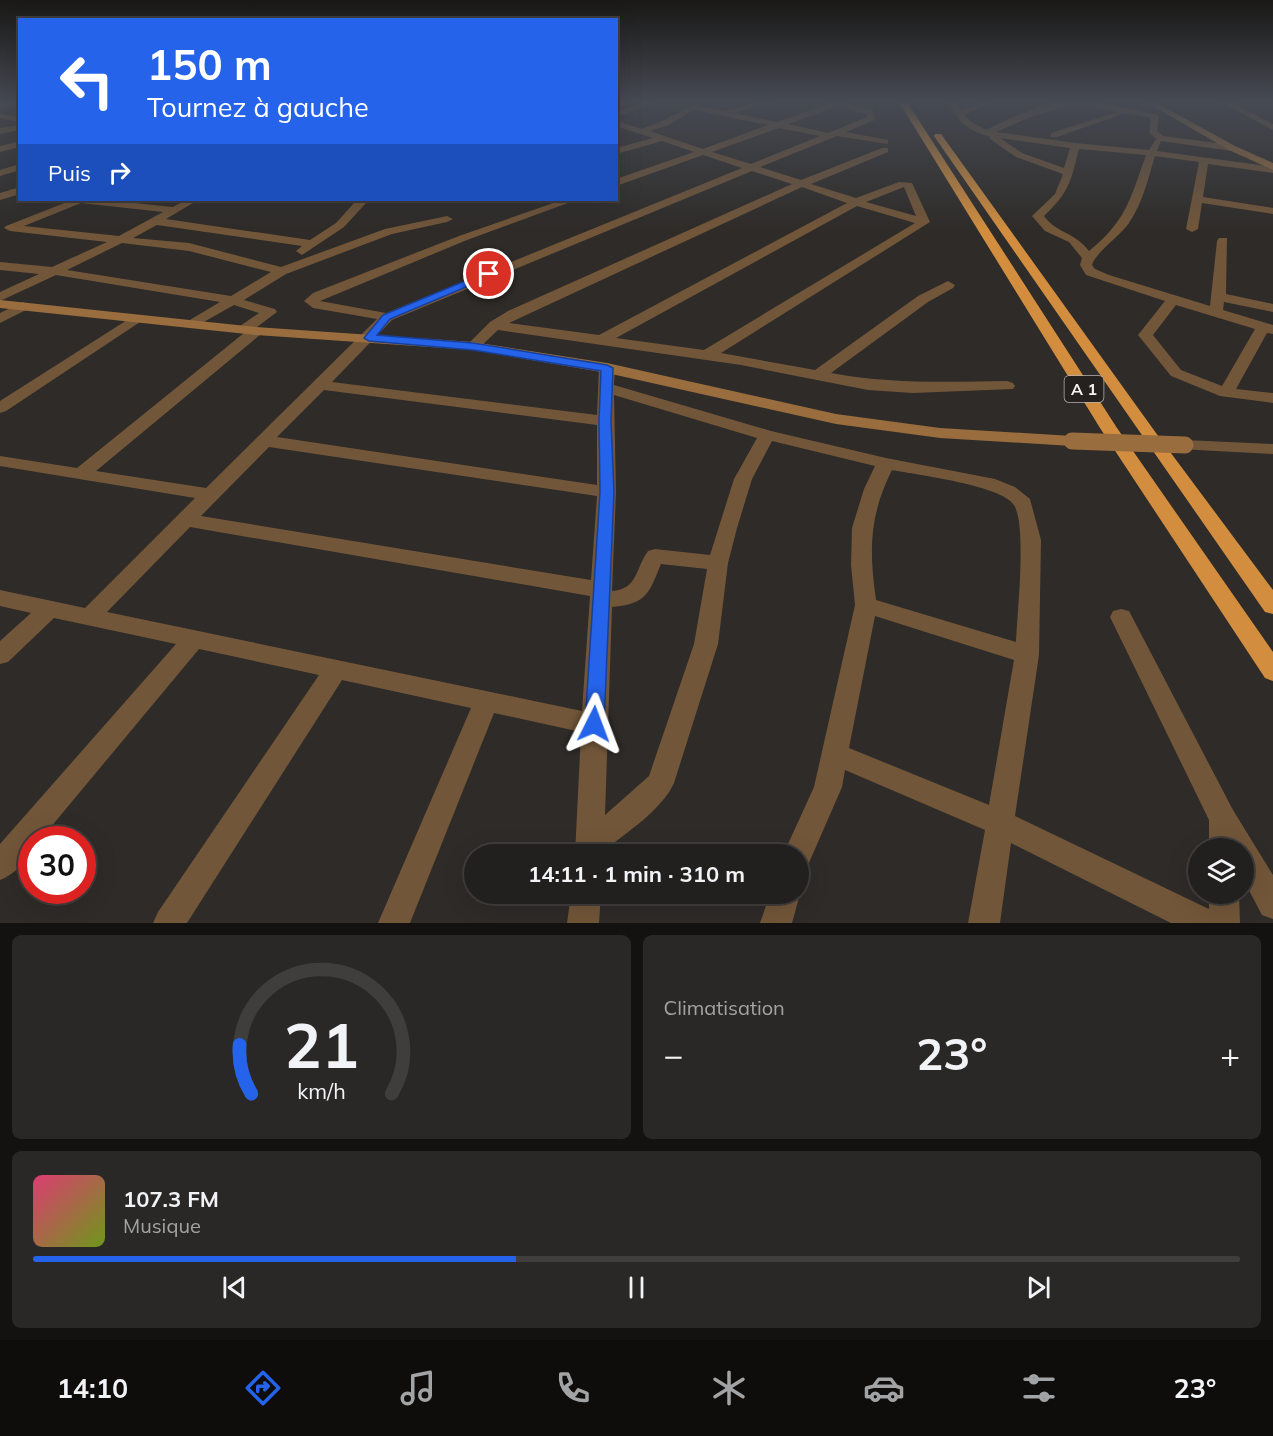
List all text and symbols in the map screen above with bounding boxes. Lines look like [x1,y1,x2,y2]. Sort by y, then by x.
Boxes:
text: 150 m [147,38,272,91]
icon: left [48,42,126,120]
text: Tournez à gauche [147,90,369,124]
icon: right [103,156,136,189]
text: Puis [48,159,91,187]
pin [463,248,514,299]
icon: arrive [472,257,505,290]
road number: A 1 [1064,376,1104,402]
position arrow [562,692,626,756]
speed limit sign: 30 [18,826,96,904]
map controls [1188,838,1254,904]
button: layers [1188,838,1254,904]
text: 14:11 · 1 min · 310 m [528,860,745,888]
text: Climatisation [664,995,785,1020]
text: 21 [284,1005,359,1084]
text: 23° [916,1025,987,1081]
text: − [664,1034,683,1075]
text: + [1220,1034,1240,1075]
text: km/h [297,1077,345,1104]
text: 107.3 FM [123,1185,219,1213]
text: Musique [123,1213,201,1238]
icon: previous [218,1271,251,1304]
icon: pause [620,1271,653,1304]
icon: next [1022,1271,1055,1304]
icon: directions [242,1367,284,1409]
icon: music [397,1367,439,1409]
icon: phone [552,1367,594,1409]
icon: climate [708,1367,750,1409]
icon: car [863,1367,905,1409]
icon: filters [1018,1367,1060,1409]
text: 14:10 [57,1371,128,1405]
text: 23° [1174,1371,1216,1405]

